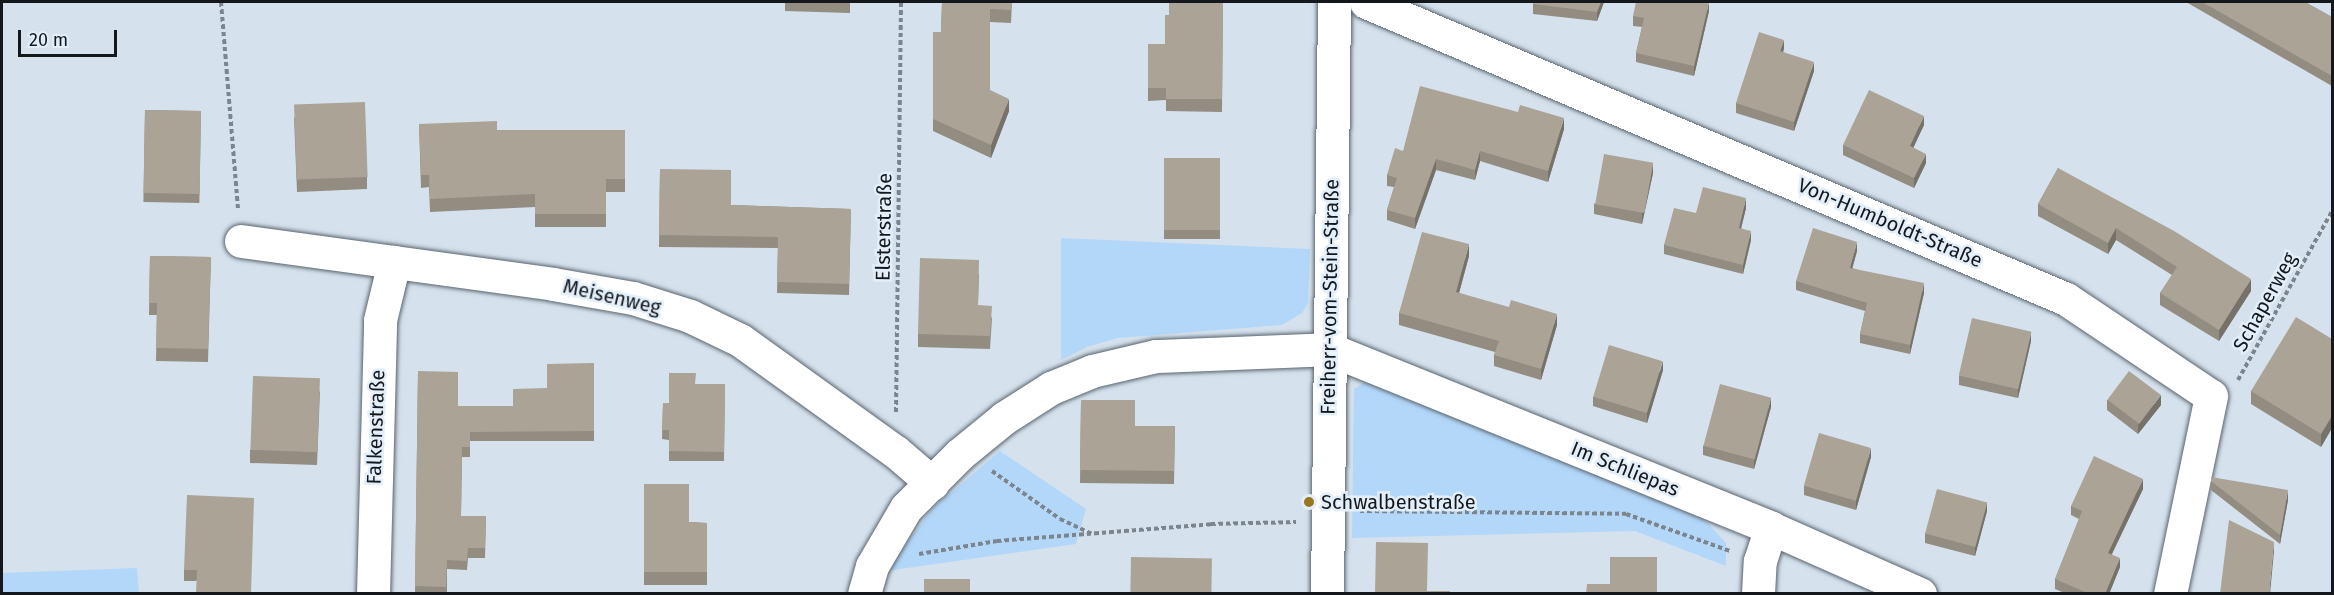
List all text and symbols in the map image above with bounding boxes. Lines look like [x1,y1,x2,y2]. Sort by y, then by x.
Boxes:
scale bar [21,18,120,56]
text: 20 m [29,29,68,51]
street label: Elsterstraße [871,173,897,281]
street label: Von-Humboldt-Straße [1794,173,1986,273]
street label: Freiherr-vom-Stein-Straße [1316,179,1344,415]
street label: Schaperweg [2228,248,2302,356]
street label: Meisenweg [561,274,663,320]
street label: Falkenstraße [362,369,390,485]
street label: Im Schliepas [1567,436,1683,502]
place label: Schwalbenstraße [1321,490,1476,514]
marker: Schwalbenstraße [1302,495,1316,509]

